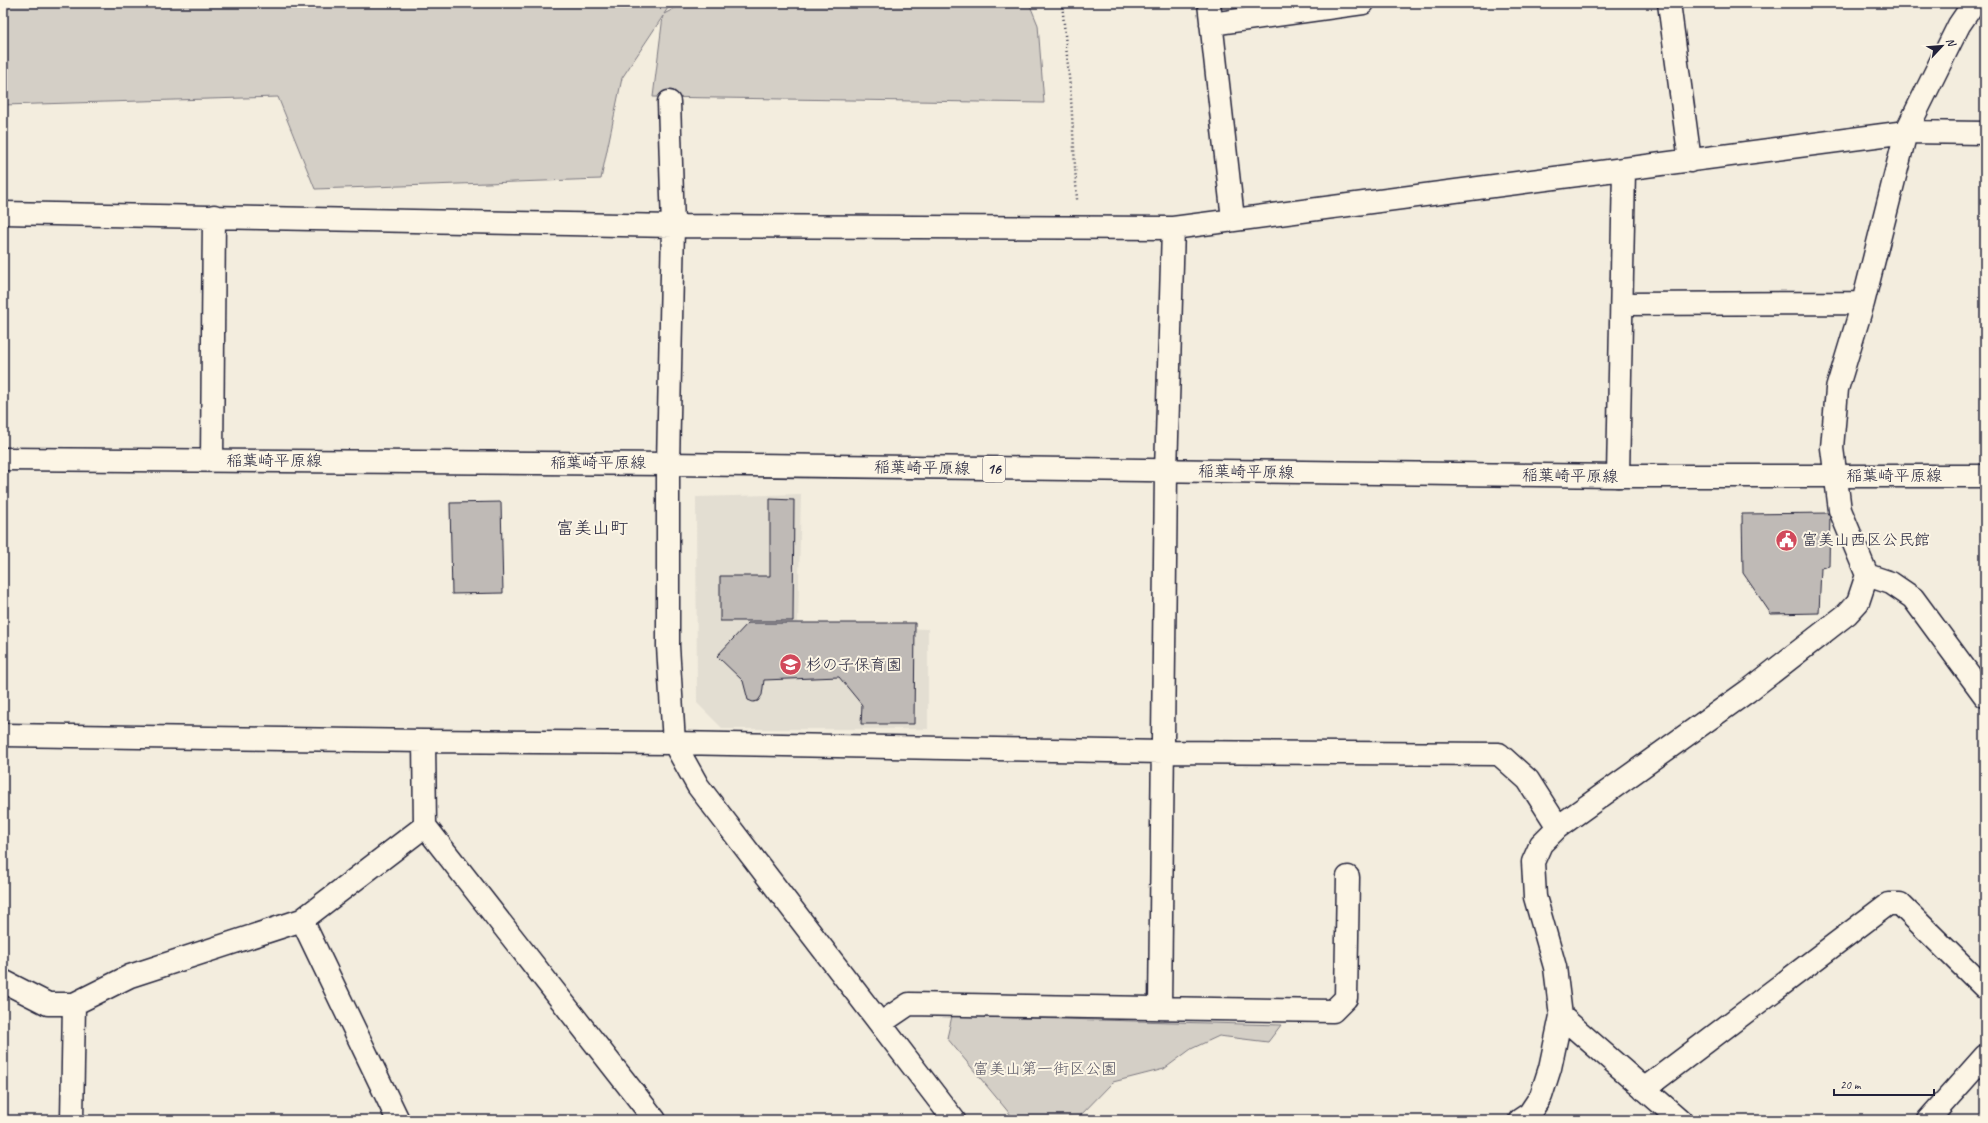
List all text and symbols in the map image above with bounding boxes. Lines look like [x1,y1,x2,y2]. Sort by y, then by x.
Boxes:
north arrow [1922,26,1962,66]
text: N [1943,35,1960,50]
street label: 稲葉崎平原線 [226,451,322,471]
street label: 稲葉崎平原線 [550,453,646,473]
road number: 16 [983,456,1005,482]
street label: 稲葉崎平原線 [874,457,970,479]
street label: 稲葉崎平原線 [1198,461,1294,483]
street label: 稲葉崎平原線 [1522,465,1618,487]
street label: 稲葉崎平原線 [1846,466,1942,486]
district label: 富美山町 [556,517,628,539]
public building icon: 富美山西区公民館 [1773,527,1799,553]
place label: 富美山西区公民館 [1802,530,1930,550]
school or university icon: 杉の子保育園 [777,652,803,678]
place label: 杉の子保育園 [806,655,902,675]
park label: 富美山第一街区公園 [973,1059,1117,1079]
scale bar [1834,1071,1934,1097]
text: 20 m [1840,1077,1862,1093]

